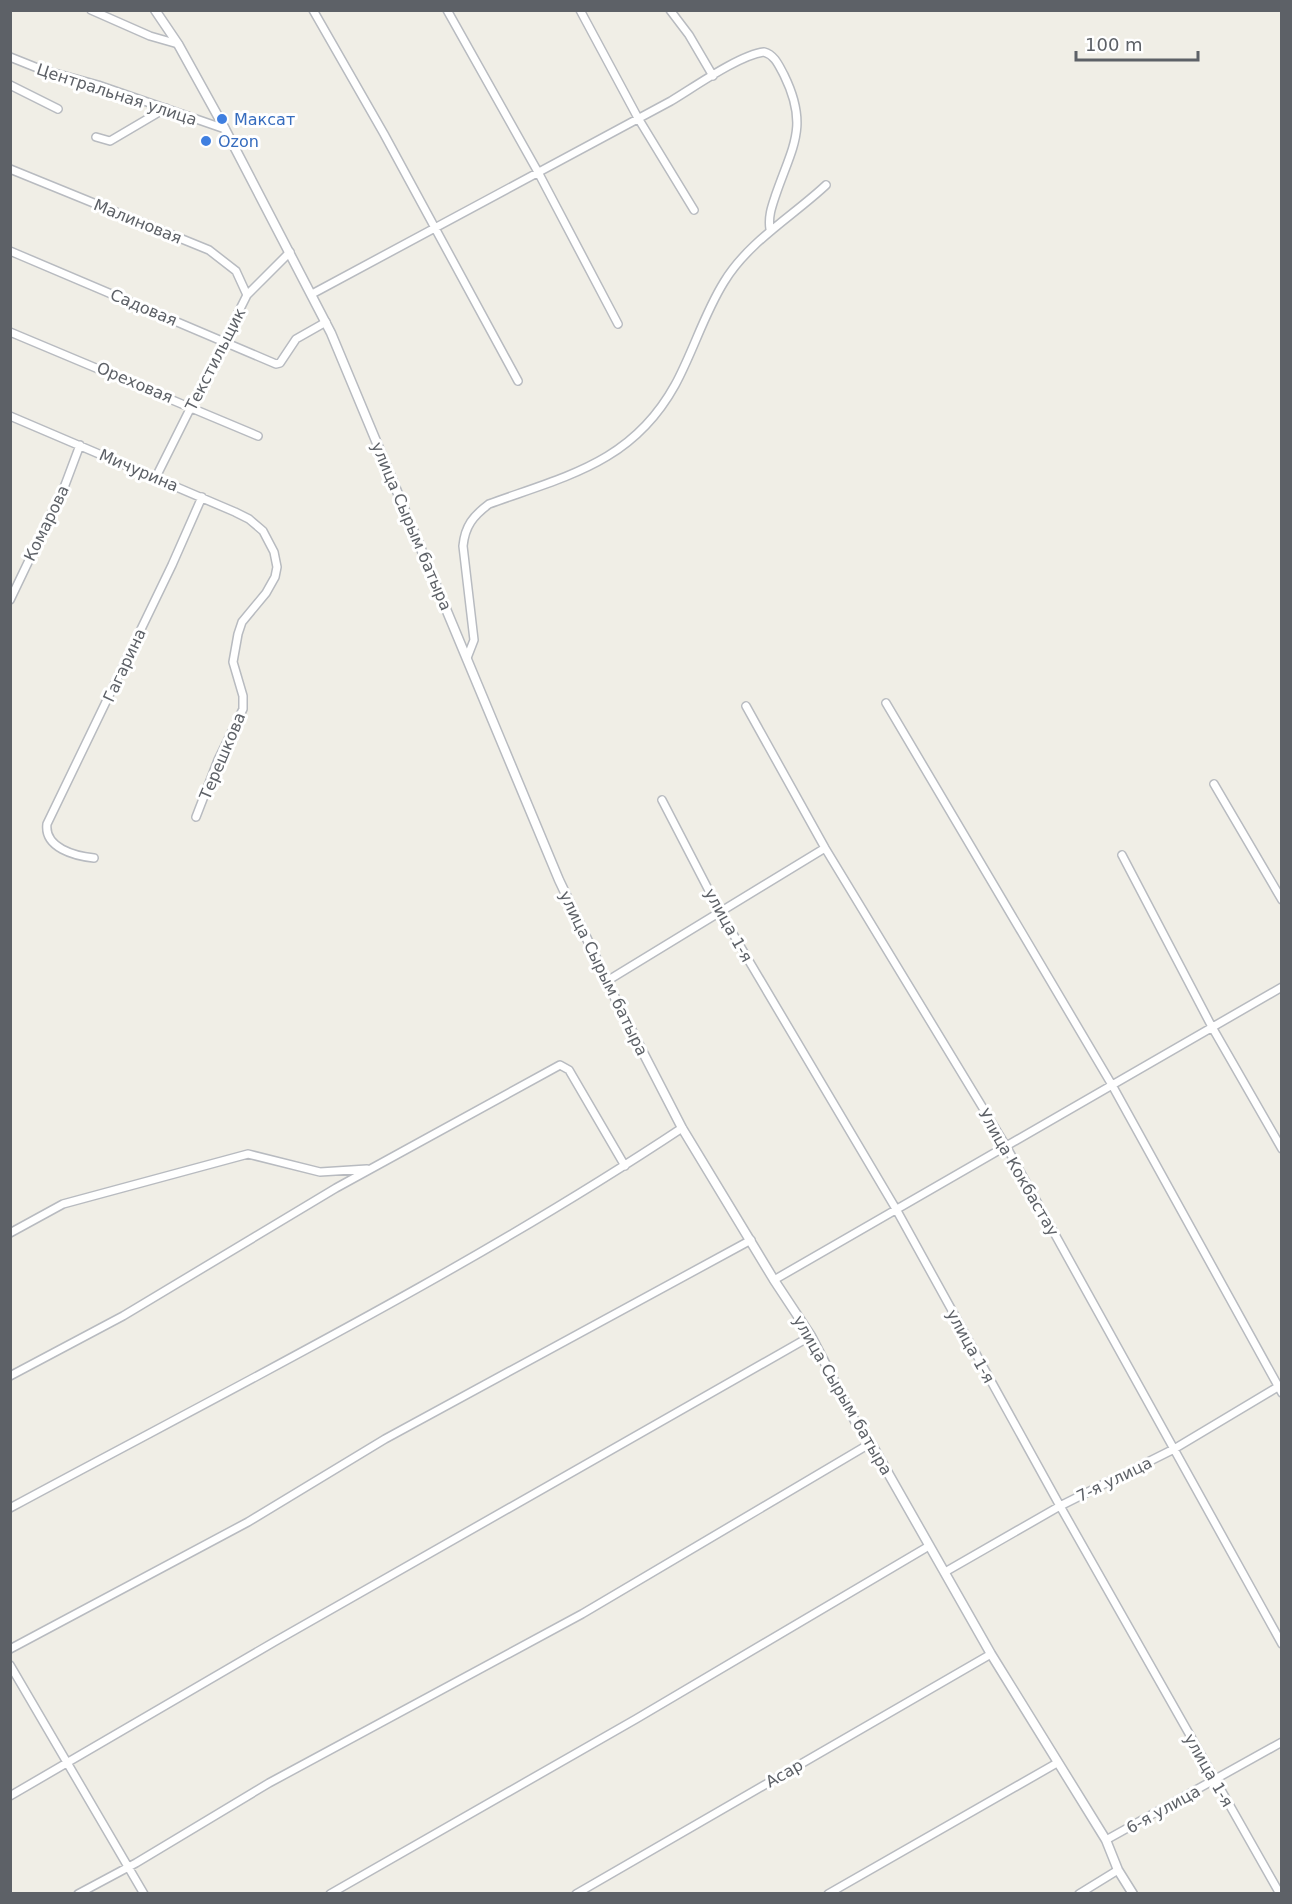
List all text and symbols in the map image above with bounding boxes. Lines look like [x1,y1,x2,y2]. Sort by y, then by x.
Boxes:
scale bar [1076,24,1198,62]
text: 100 m [1085,34,1143,55]
street label: Центральная улица [34,60,199,129]
place label: Максат [234,110,295,129]
marker: Максат [215,112,229,126]
place label: Ozon [218,132,259,151]
marker: Ozon [199,134,213,148]
street label: Малиновая [91,195,185,248]
street label: Садовая [108,285,180,330]
street label: Текстильщик [181,304,250,415]
street label: Ореховая [94,358,176,407]
street label: улица Сырым батыра [367,439,456,613]
street label: Мичурина [96,445,181,496]
street label: Комарова [20,482,73,564]
street label: Гагарина [99,626,150,705]
street label: Терешкова [195,710,249,804]
street label: улица 1-я [701,885,757,965]
street label: улица Сырым батыра [555,888,652,1059]
street label: Улица Кокбастау [974,1105,1063,1239]
street label: улица 1-я [943,1306,999,1386]
street label: улица Сырым батыра [789,1312,896,1478]
street label: 7-я улица [1073,1453,1155,1506]
street label: улица 1-я [1180,1730,1237,1810]
street label: Асар [762,1755,806,1792]
street label: 6-я улица [1123,1781,1203,1837]

